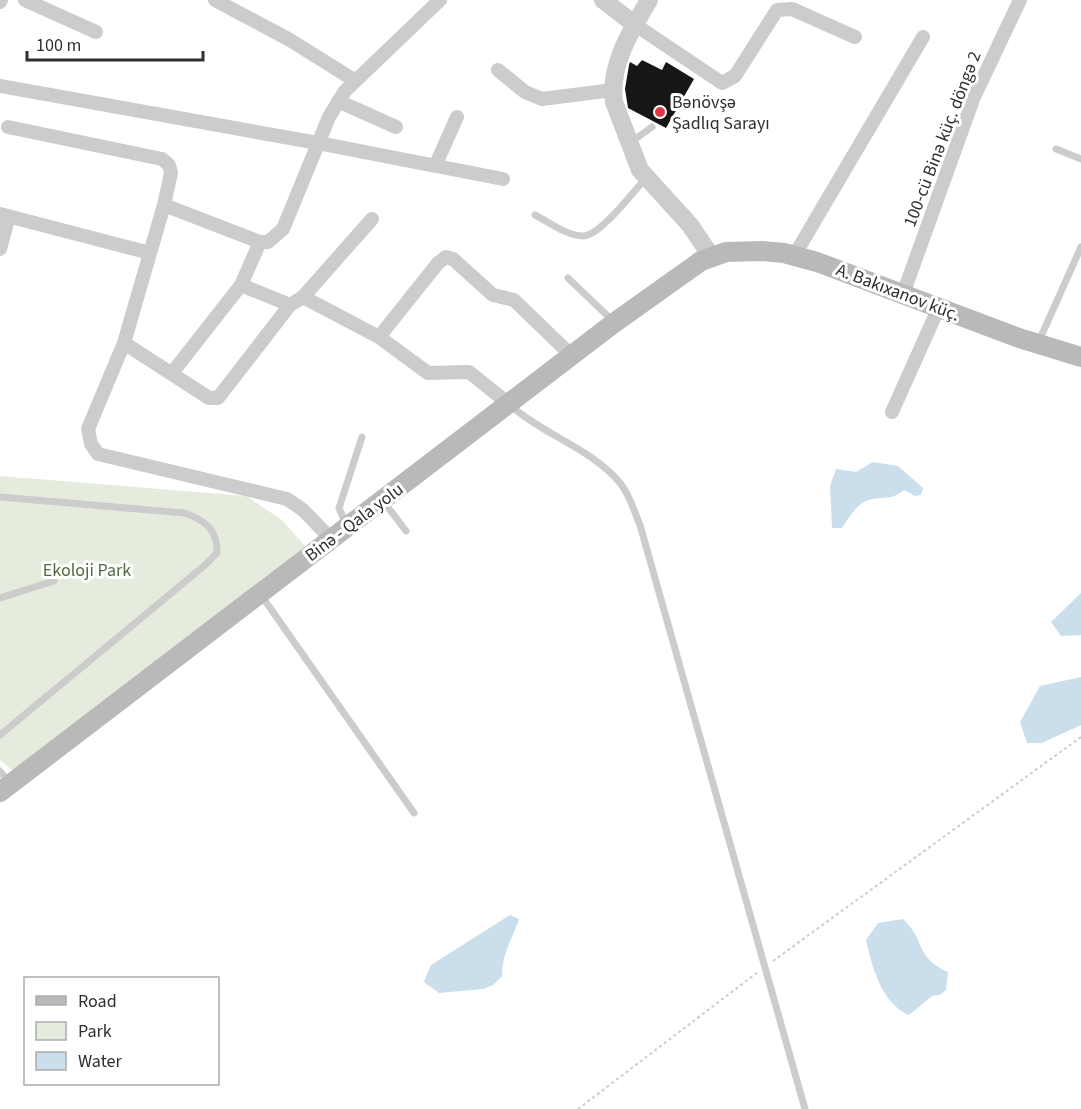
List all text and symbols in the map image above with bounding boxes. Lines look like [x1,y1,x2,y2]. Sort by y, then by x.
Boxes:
scale bar [27,24,202,62]
text: 100 m [36,33,81,58]
street label: 100-cü Binə küç. döngə 2 [897,48,988,231]
place label: Bənövşə Şadlıq Sarayı [672,90,770,136]
marker: Bənövşə Şadlıq Sarayı [653,105,667,119]
street label: A. Bakıxanov küç. [832,257,963,328]
street label: Binə - Qala yolu [300,477,409,568]
park label: Ekoloji Park [43,558,131,583]
legend [24,977,219,1085]
text: Road [78,989,117,1014]
text: Park [78,1019,112,1044]
text: Water [78,1049,122,1074]

